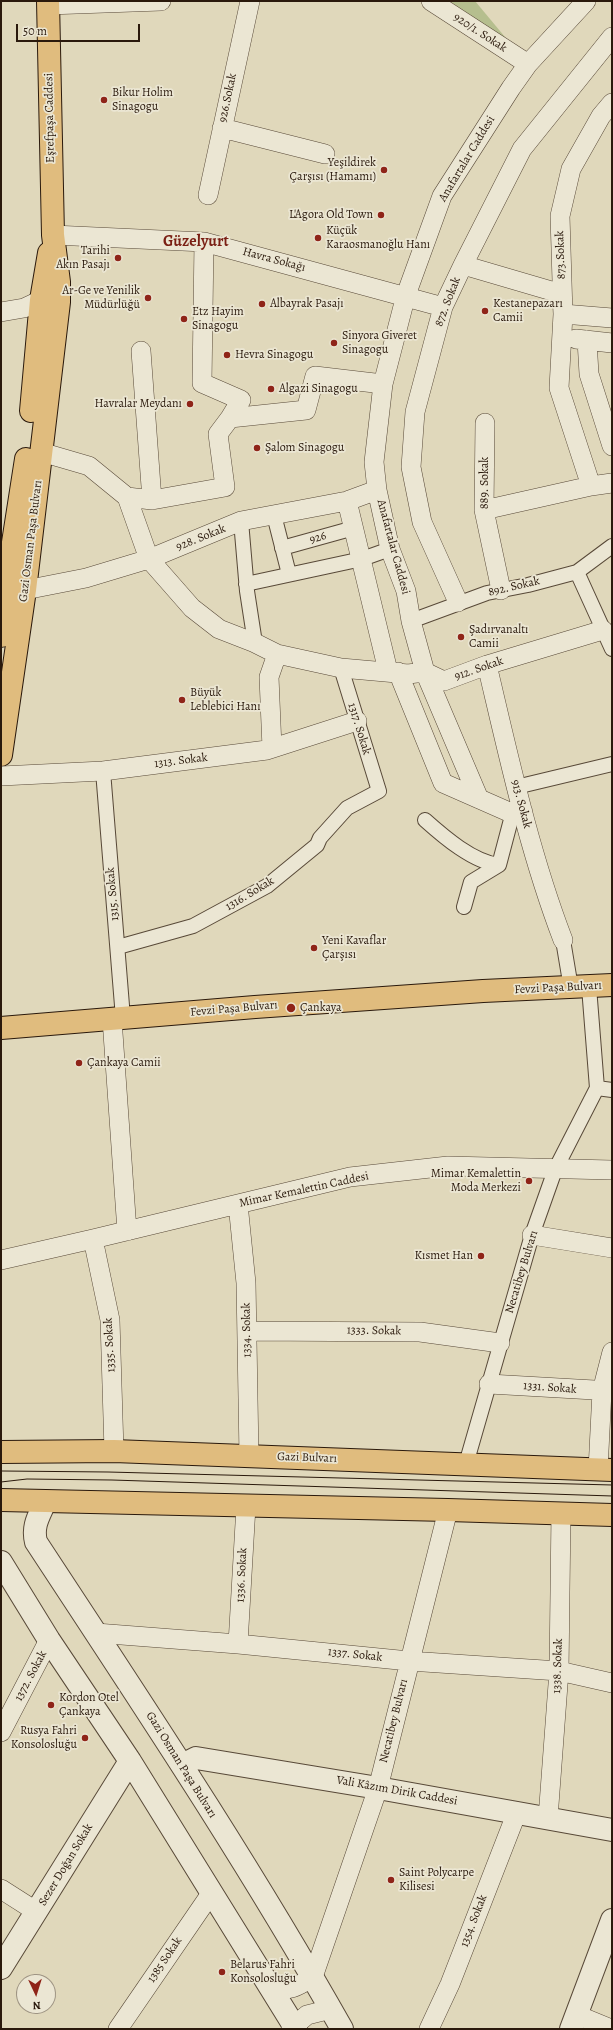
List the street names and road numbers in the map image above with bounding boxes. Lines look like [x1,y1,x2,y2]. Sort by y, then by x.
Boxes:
street label: 920/1. Sokak [450,10,510,56]
street label: 926.Sokak [216,72,240,124]
street label: Eşrefpaşa Caddesi [42,73,58,163]
street label: Anafartalar Caddesi [436,113,498,205]
street label: 873.Sokak [553,230,569,280]
street label: Havra Sokağı [241,245,307,275]
street label: 872. Sokak [432,275,464,329]
street label: 889. Sokak [478,457,492,509]
street label: Gazi Osman Paşa Bulvarı [16,479,46,603]
street label: Anafartalar Caddesi [373,498,413,596]
street label: 928. Sokak [174,522,228,554]
street label: 926 [308,529,328,547]
street label: 892. Sokak [487,574,541,600]
street label: 912. Sokak [453,654,505,684]
street label: 1317. Sokak [344,701,374,757]
street label: 1313. Sokak [154,751,208,771]
street label: 913. Sokak [508,778,534,830]
street label: 1315. Sokak [103,867,123,921]
street label: 1316. Sokak [223,874,277,914]
street label: Fevzi Paşa Bulvarı [514,979,602,997]
street label: Fevzi Paşa Bulvarı [190,998,278,1020]
street label: Mimar Kemalettin Caddesi [238,1169,370,1211]
street label: Necatibey Bulvarı [503,1229,541,1315]
street label: 1334. Sokak [239,1302,255,1358]
street label: 1335. Sokak [101,1317,119,1373]
street label: 1333. Sokak [347,1323,401,1339]
street label: 1331. Sokak [523,1379,577,1397]
street label: Gazi Bulvarı [277,1450,337,1466]
street label: 1336. Sokak [233,1547,251,1603]
street label: 1338. Sokak [550,1638,566,1694]
street label: 1337. Sokak [327,1645,383,1665]
street label: 1372. Sokak [12,1648,50,1704]
street label: Necatibey Bulvarı [377,1677,411,1765]
street label: Gazi Osman Paşa Bulvarı [142,1709,220,1821]
street label: Vali Kâzım Dirik Caddesi [335,1773,459,1809]
street label: Sezer Doğan Sokak [36,1821,96,1909]
street label: 1354. Sokak [457,1893,491,1949]
street label: 1385 Sokak [145,1934,185,1986]

